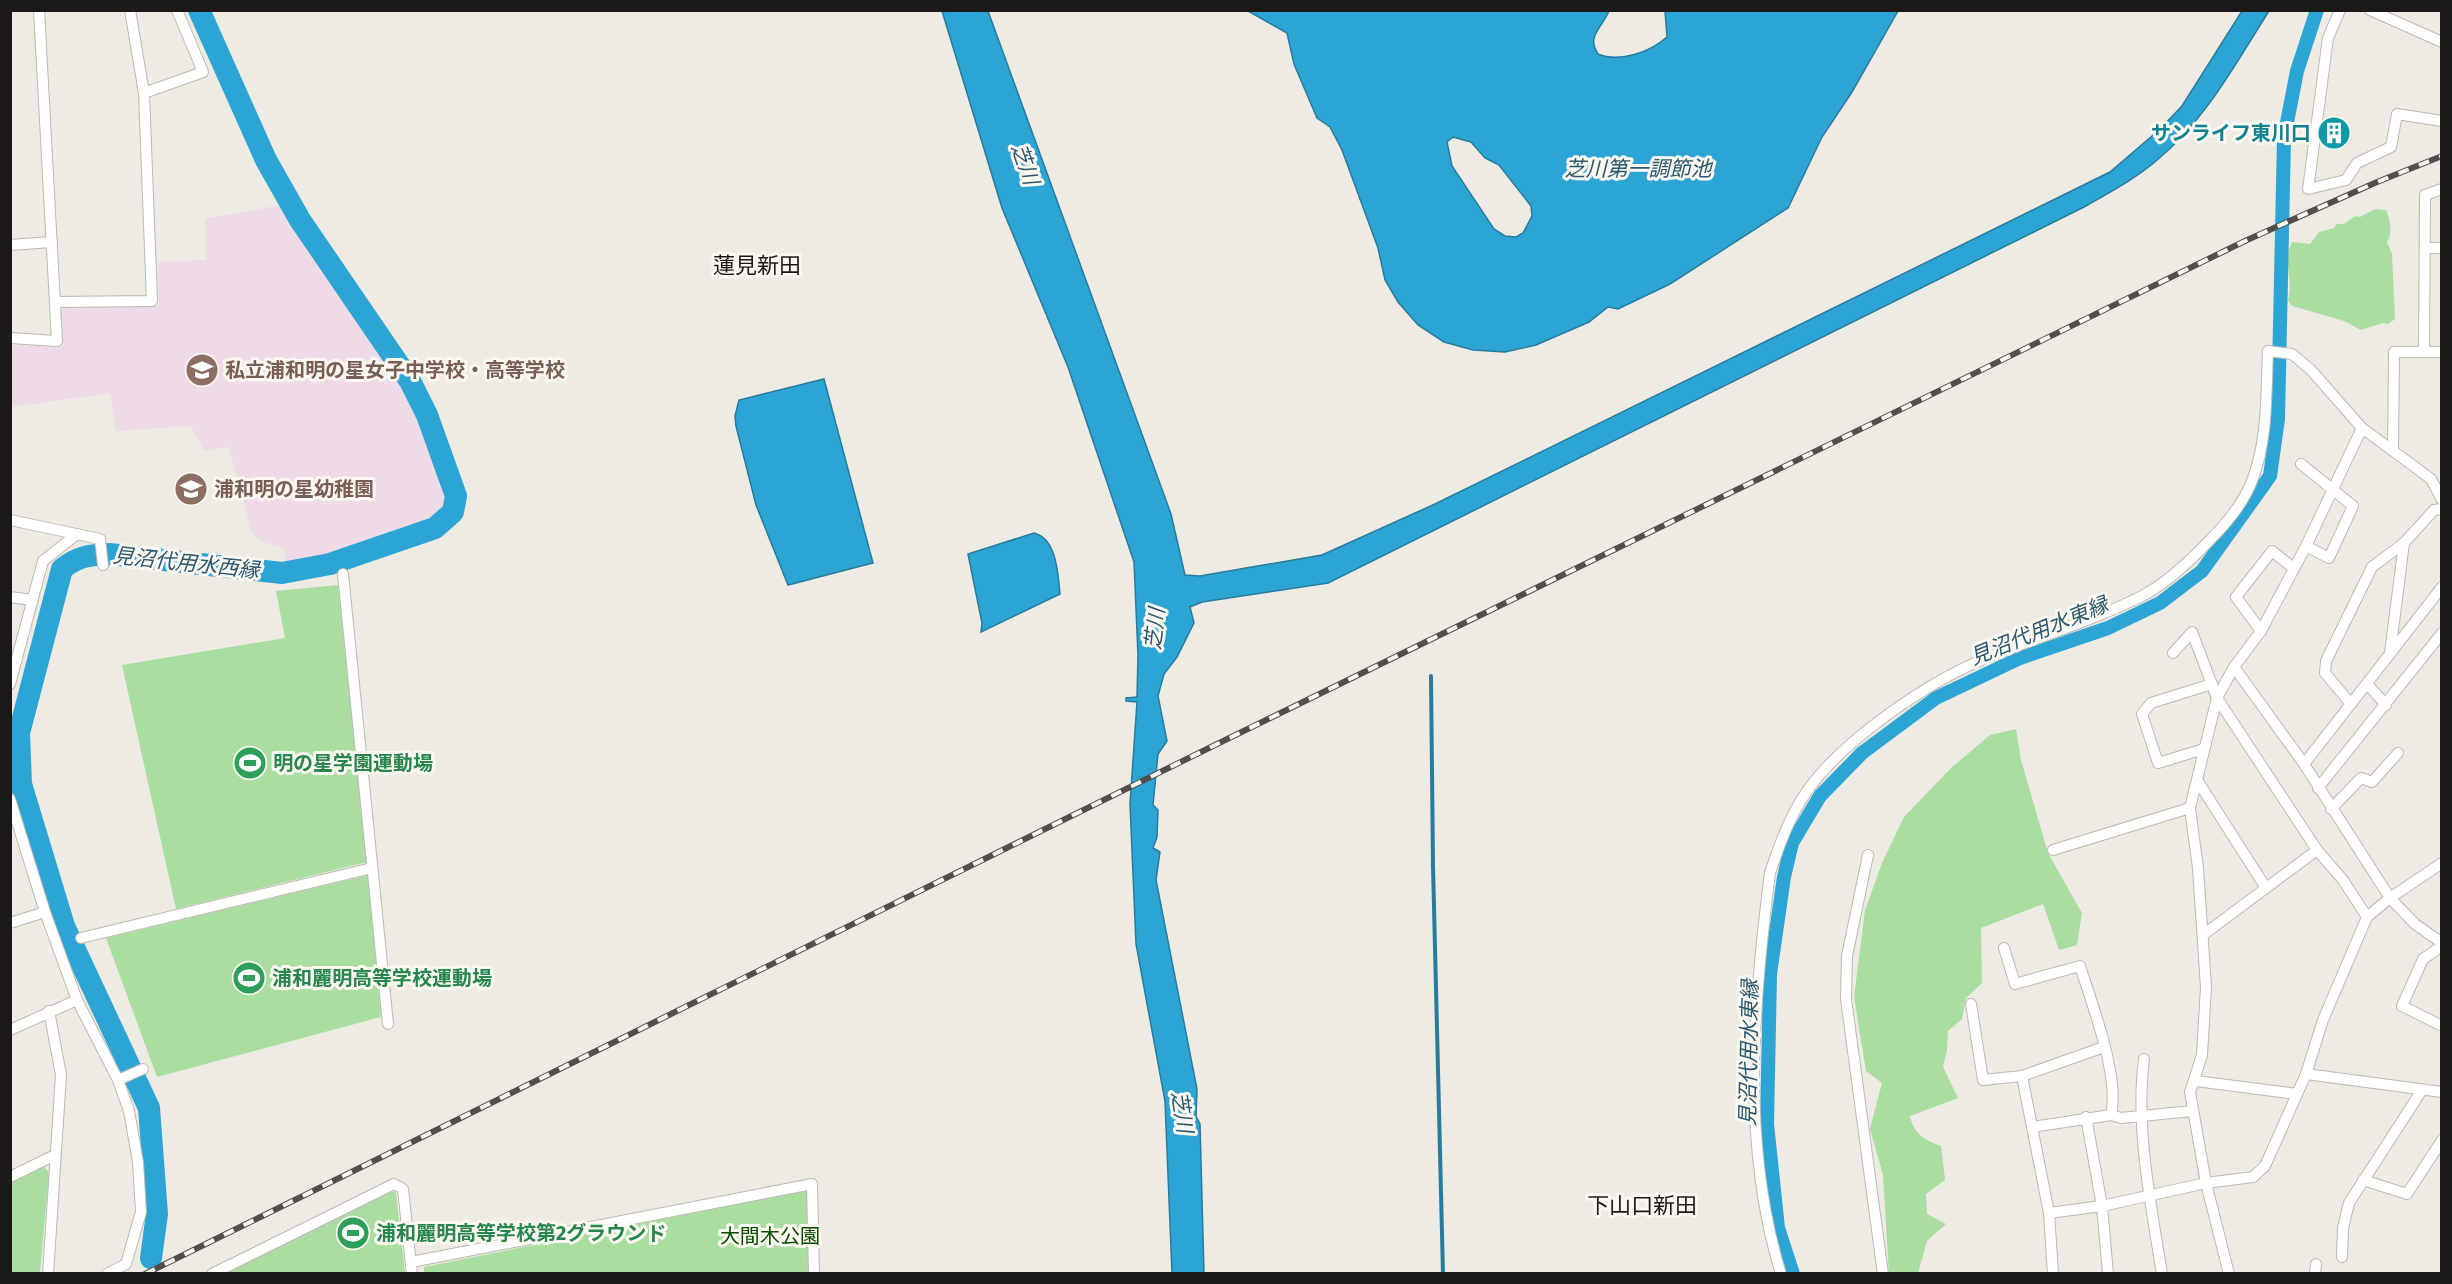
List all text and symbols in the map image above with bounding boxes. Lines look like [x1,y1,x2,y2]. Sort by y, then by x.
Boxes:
building icon: サンライフ東川口 [2316,115,2352,151]
place label: サンライフ東川口 [2151,121,2311,145]
water label: 芝川 [1006,140,1045,190]
water label: 芝川第一調節池 [1565,156,1713,182]
district label: 蓮見新田 [713,252,801,279]
school or university icon: 私立浦和明の星女子中学校・高等学校 [184,352,220,388]
place label: 私立浦和明の星女子中学校・高等学校 [225,358,565,382]
school or university icon: 浦和明の星幼稚園 [173,471,209,507]
place label: 浦和明の星幼稚園 [214,477,374,501]
water label: 見沼代用水西縁 [112,542,262,584]
water label: 見沼代用水東縁 [1966,591,2114,671]
water label: 芝川 [1140,605,1170,651]
sports icon: 明の星学園運動場 [232,745,268,781]
place label: 明の星学園運動場 [273,751,433,775]
sports icon: 浦和麗明高等学校運動場 [231,960,267,996]
place label: 浦和麗明高等学校運動場 [272,966,492,990]
water label: 見沼代用水東縁 [1735,977,1763,1127]
water label: 芝川 [1166,1089,1198,1137]
district label: 下山口新田 [1587,1192,1697,1219]
sports icon: 浦和麗明高等学校第2グラウンド [335,1215,371,1251]
place label: 浦和麗明高等学校第2グラウンド [376,1221,666,1245]
park label: 大間木公園 [720,1224,820,1248]

